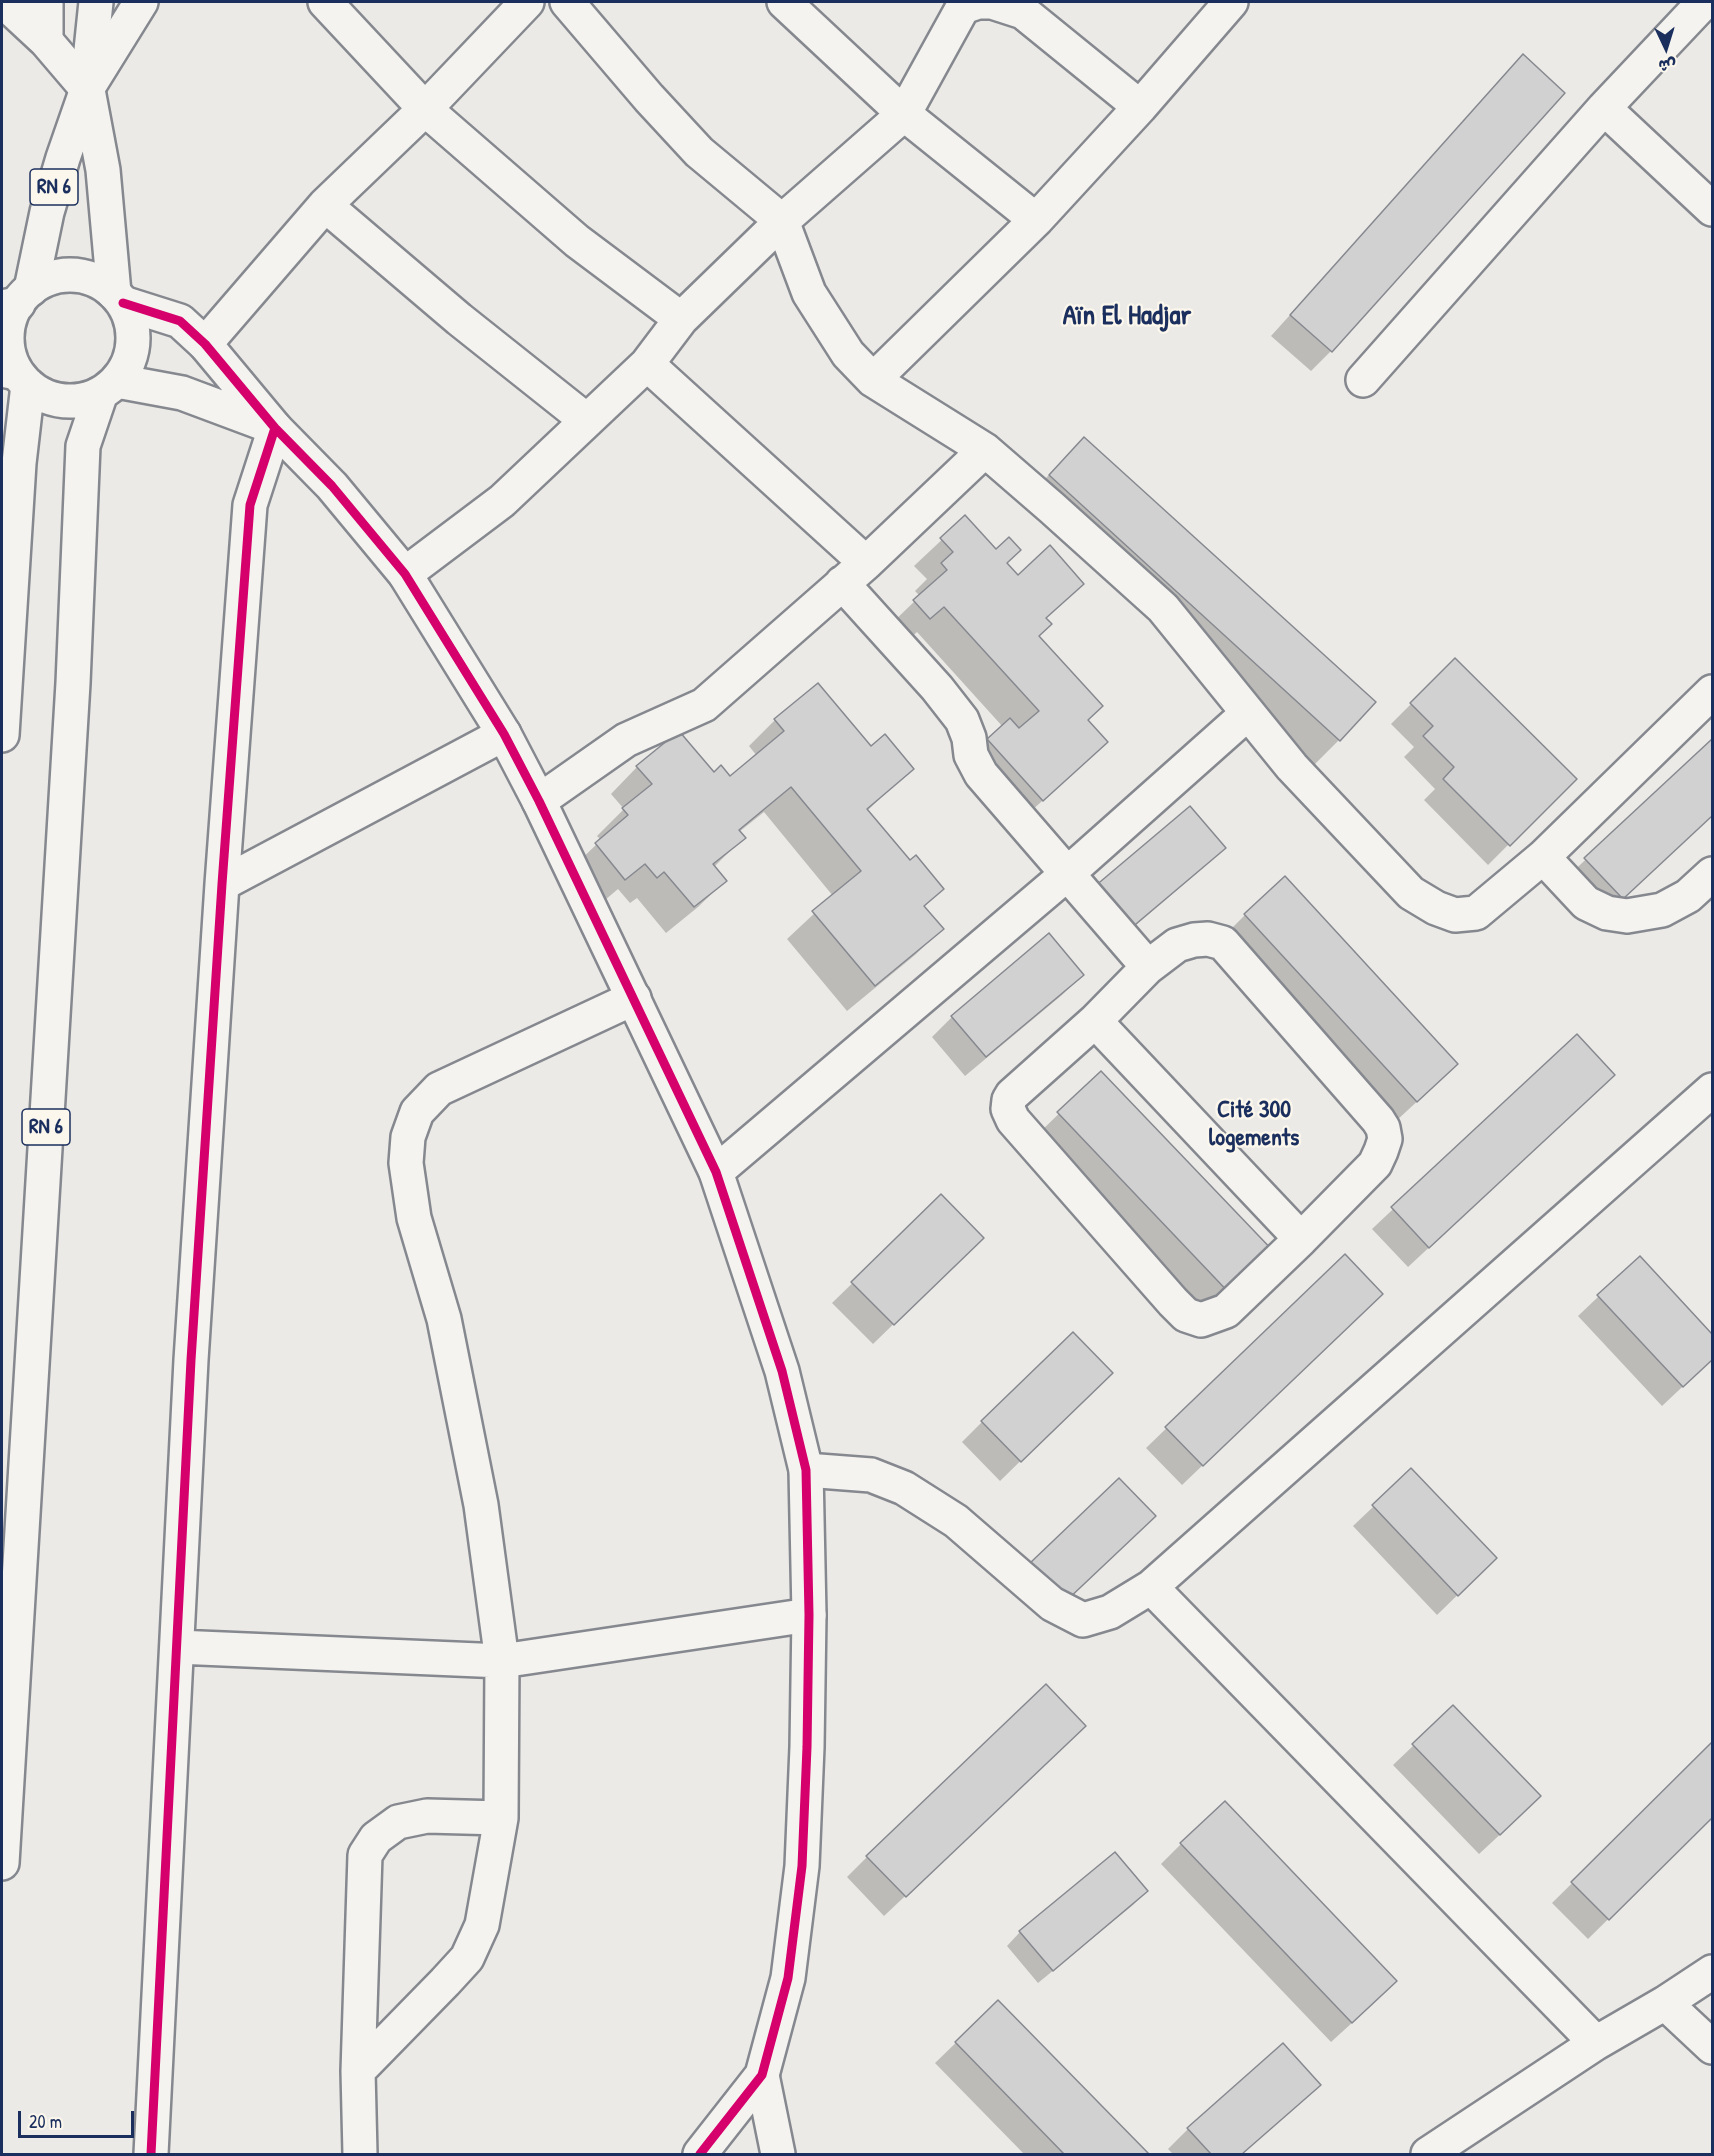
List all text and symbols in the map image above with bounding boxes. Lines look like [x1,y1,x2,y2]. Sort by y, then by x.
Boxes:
north arrow [1636,18,1696,78]
text: ش [1658,54,1677,78]
road number: RN 6 [30,169,78,205]
district label: Aïn El Hadjar [1063,300,1191,334]
district label: Cité 300 logements [1209,1097,1299,1153]
road number: RN 6 [22,1109,70,1145]
scale bar [21,2099,136,2137]
text: 20 m [29,2109,62,2134]

